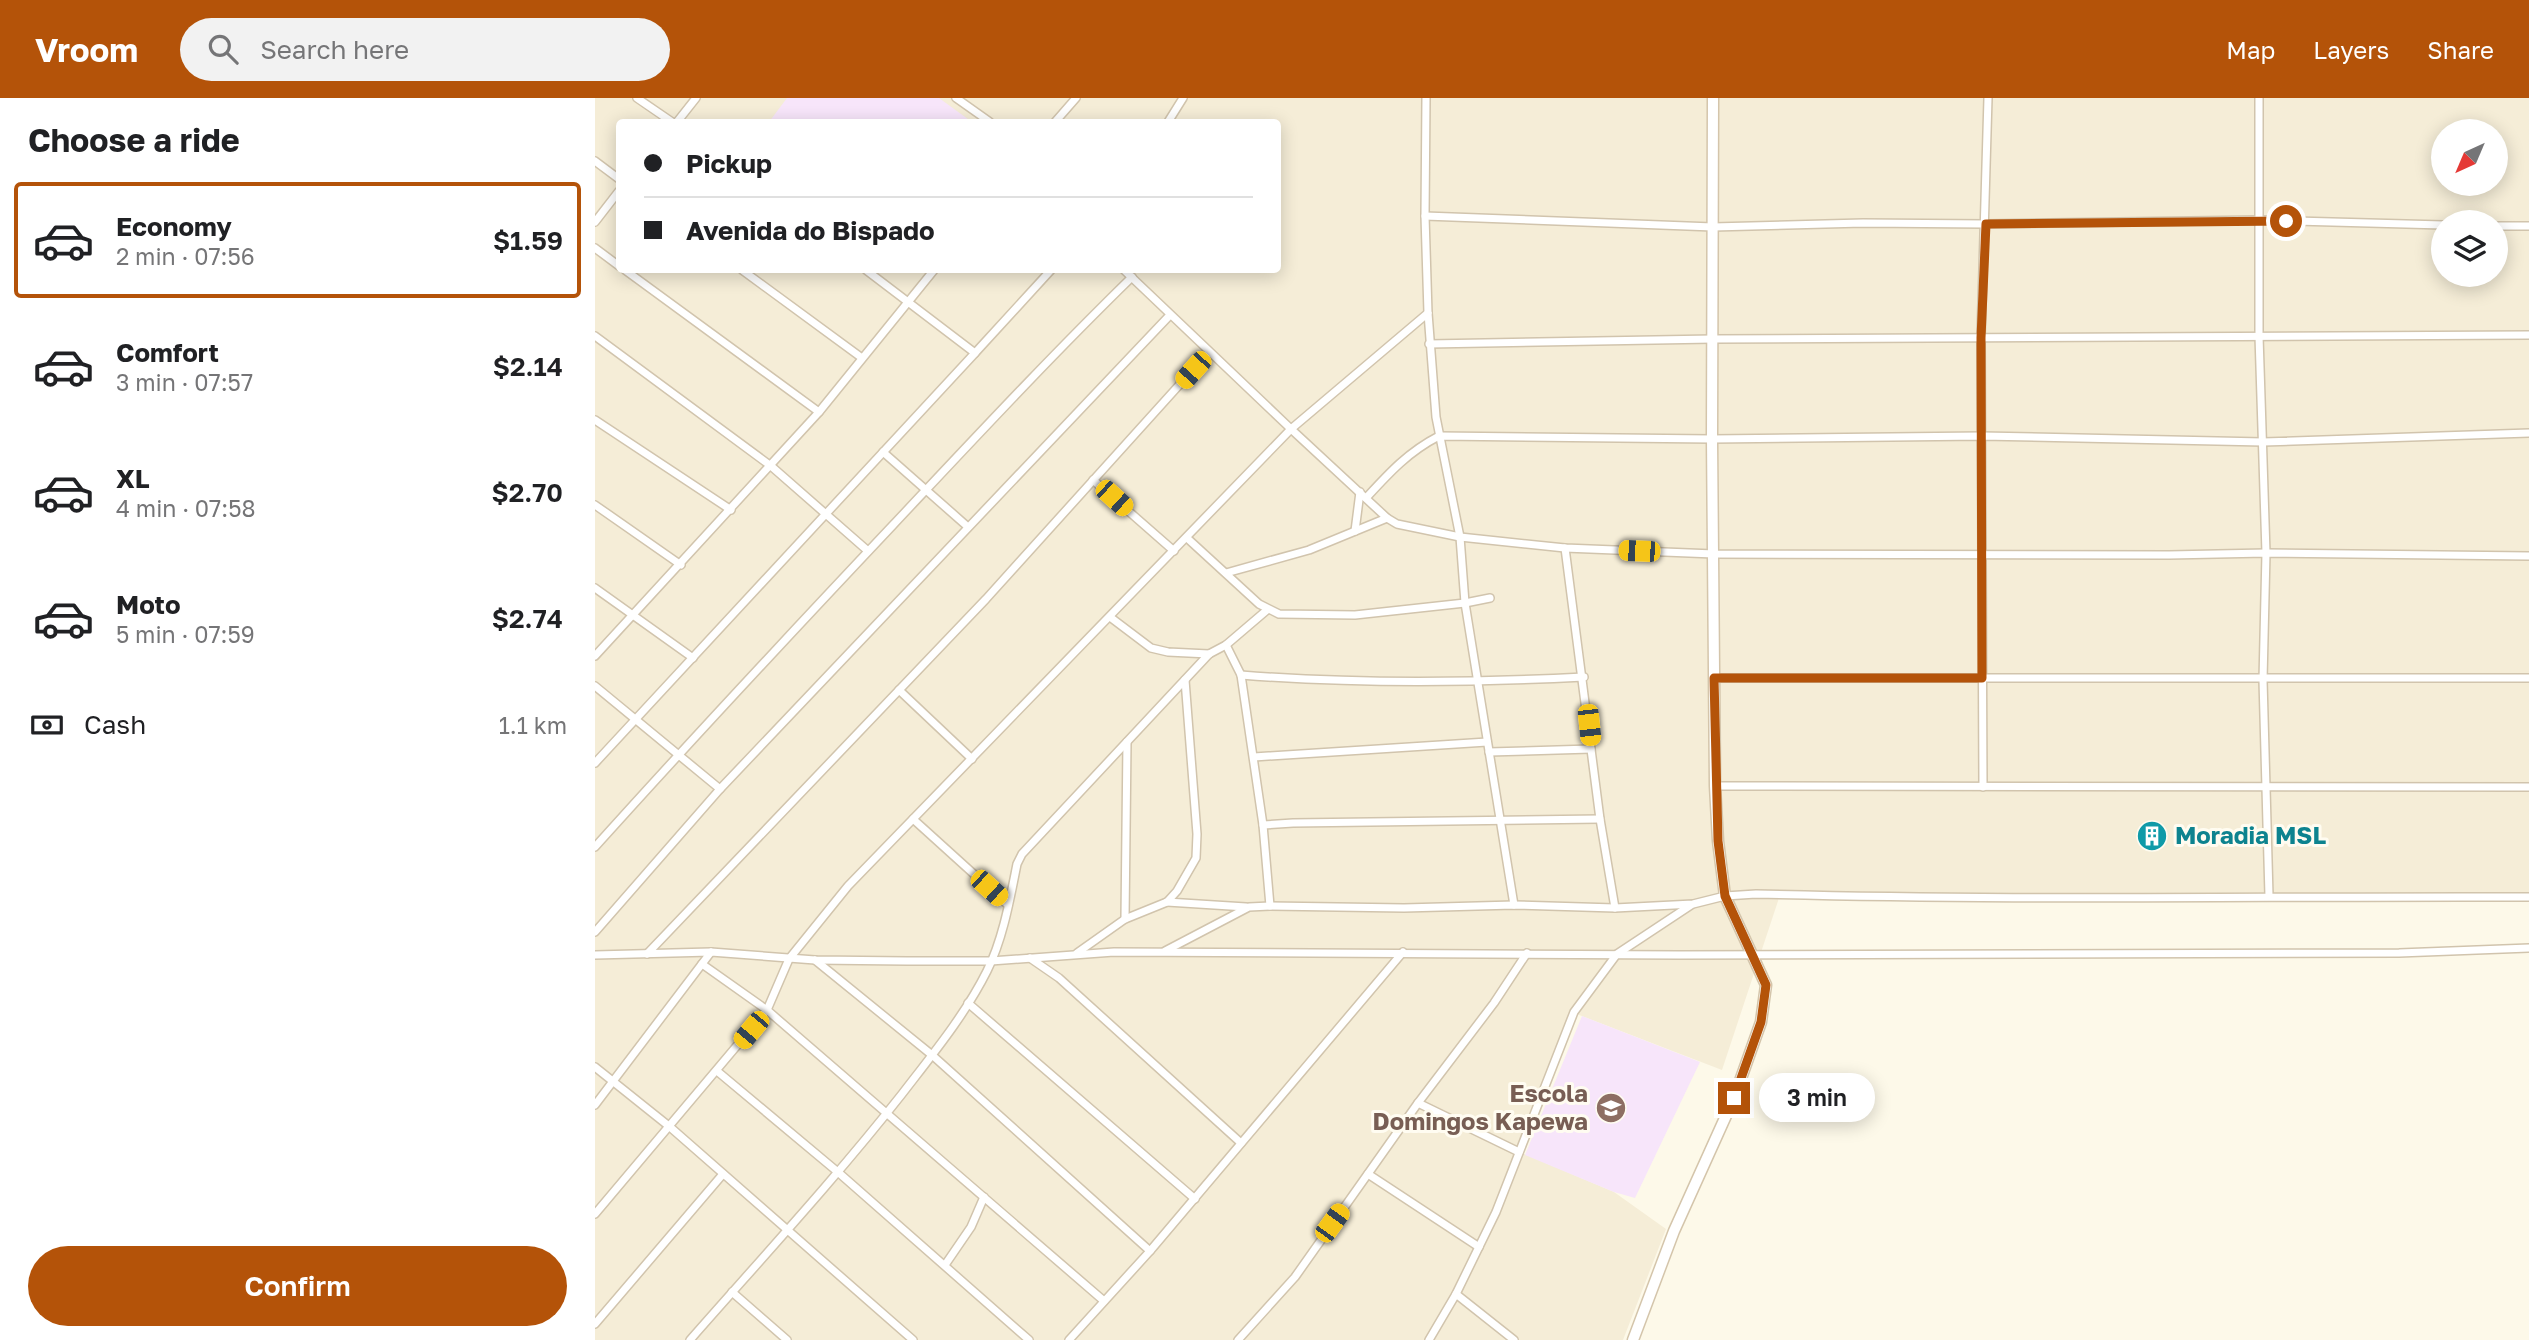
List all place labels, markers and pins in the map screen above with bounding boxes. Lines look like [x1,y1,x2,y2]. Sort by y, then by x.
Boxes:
building icon: Moradia MSL [2135,819,2169,853]
place label: Moradia MSL [2175,820,2326,849]
place label: Escola Domingos Kapewa [1373,1078,1588,1135]
school or university icon: Escola Domingos Kapewa [1594,1091,1628,1125]

